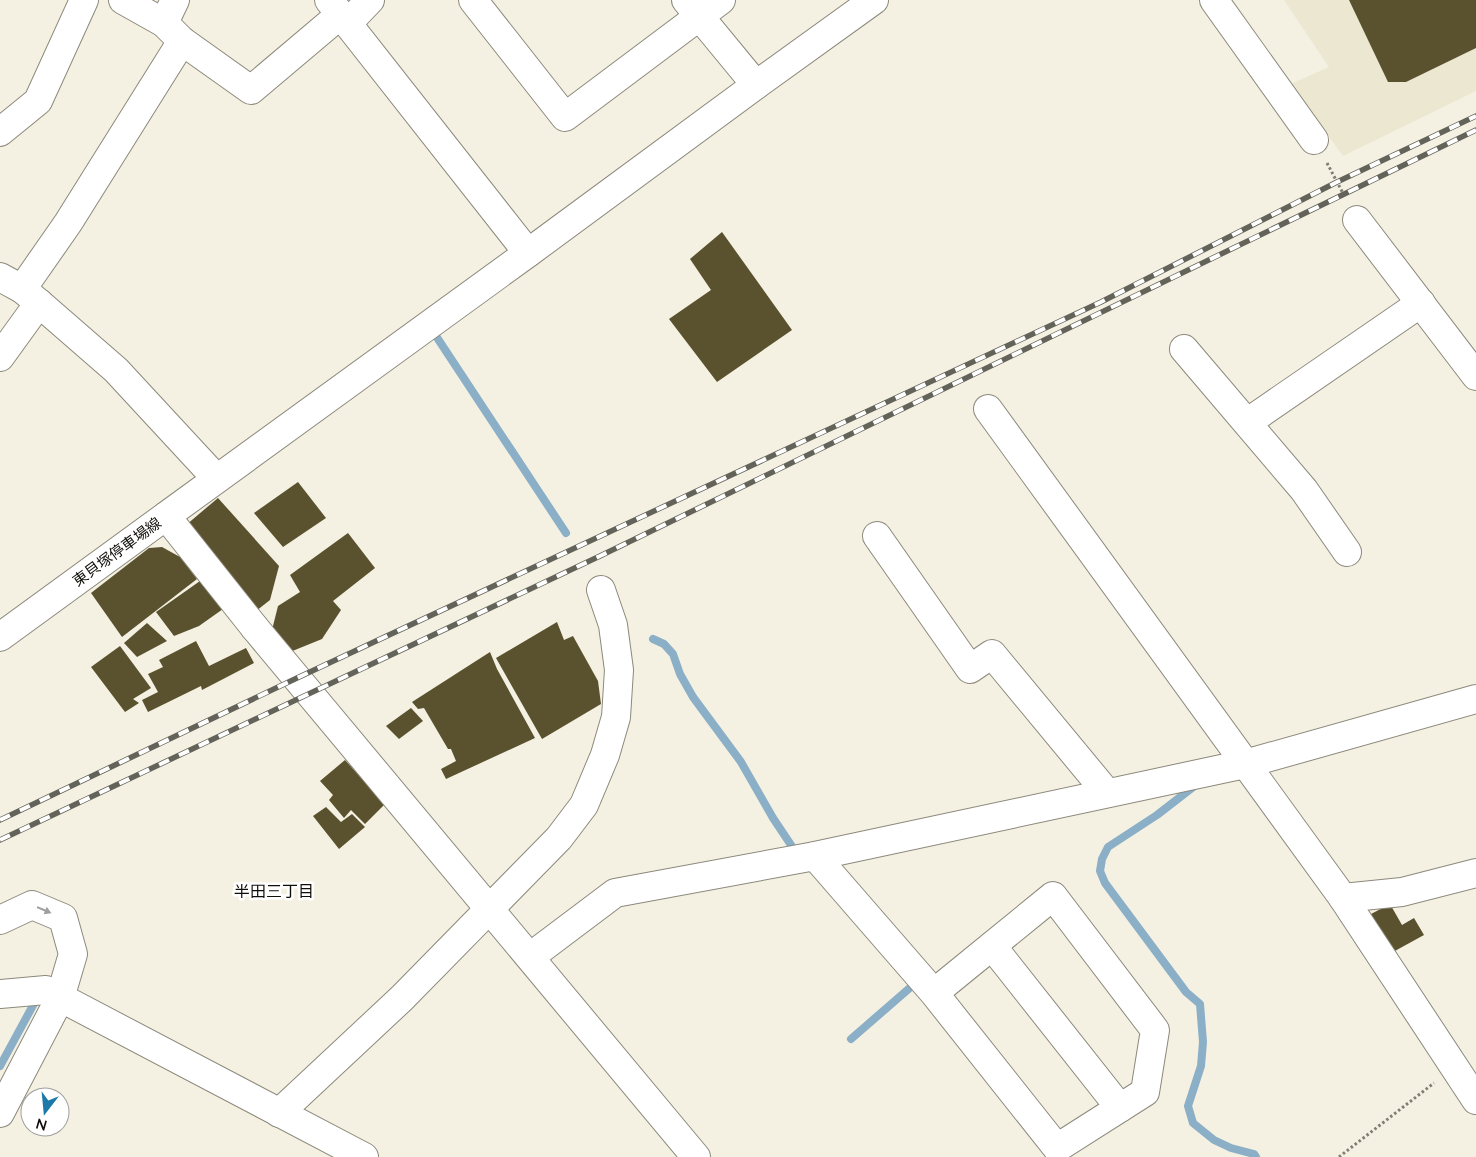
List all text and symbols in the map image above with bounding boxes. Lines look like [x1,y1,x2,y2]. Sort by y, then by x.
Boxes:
street label: 東貝塚停車場線 [69,513,164,589]
district label: 半田三丁目 [234,881,314,900]
one-way arrow [37,907,51,915]
north arrow [20,1087,70,1137]
text: N [34,1115,49,1135]

